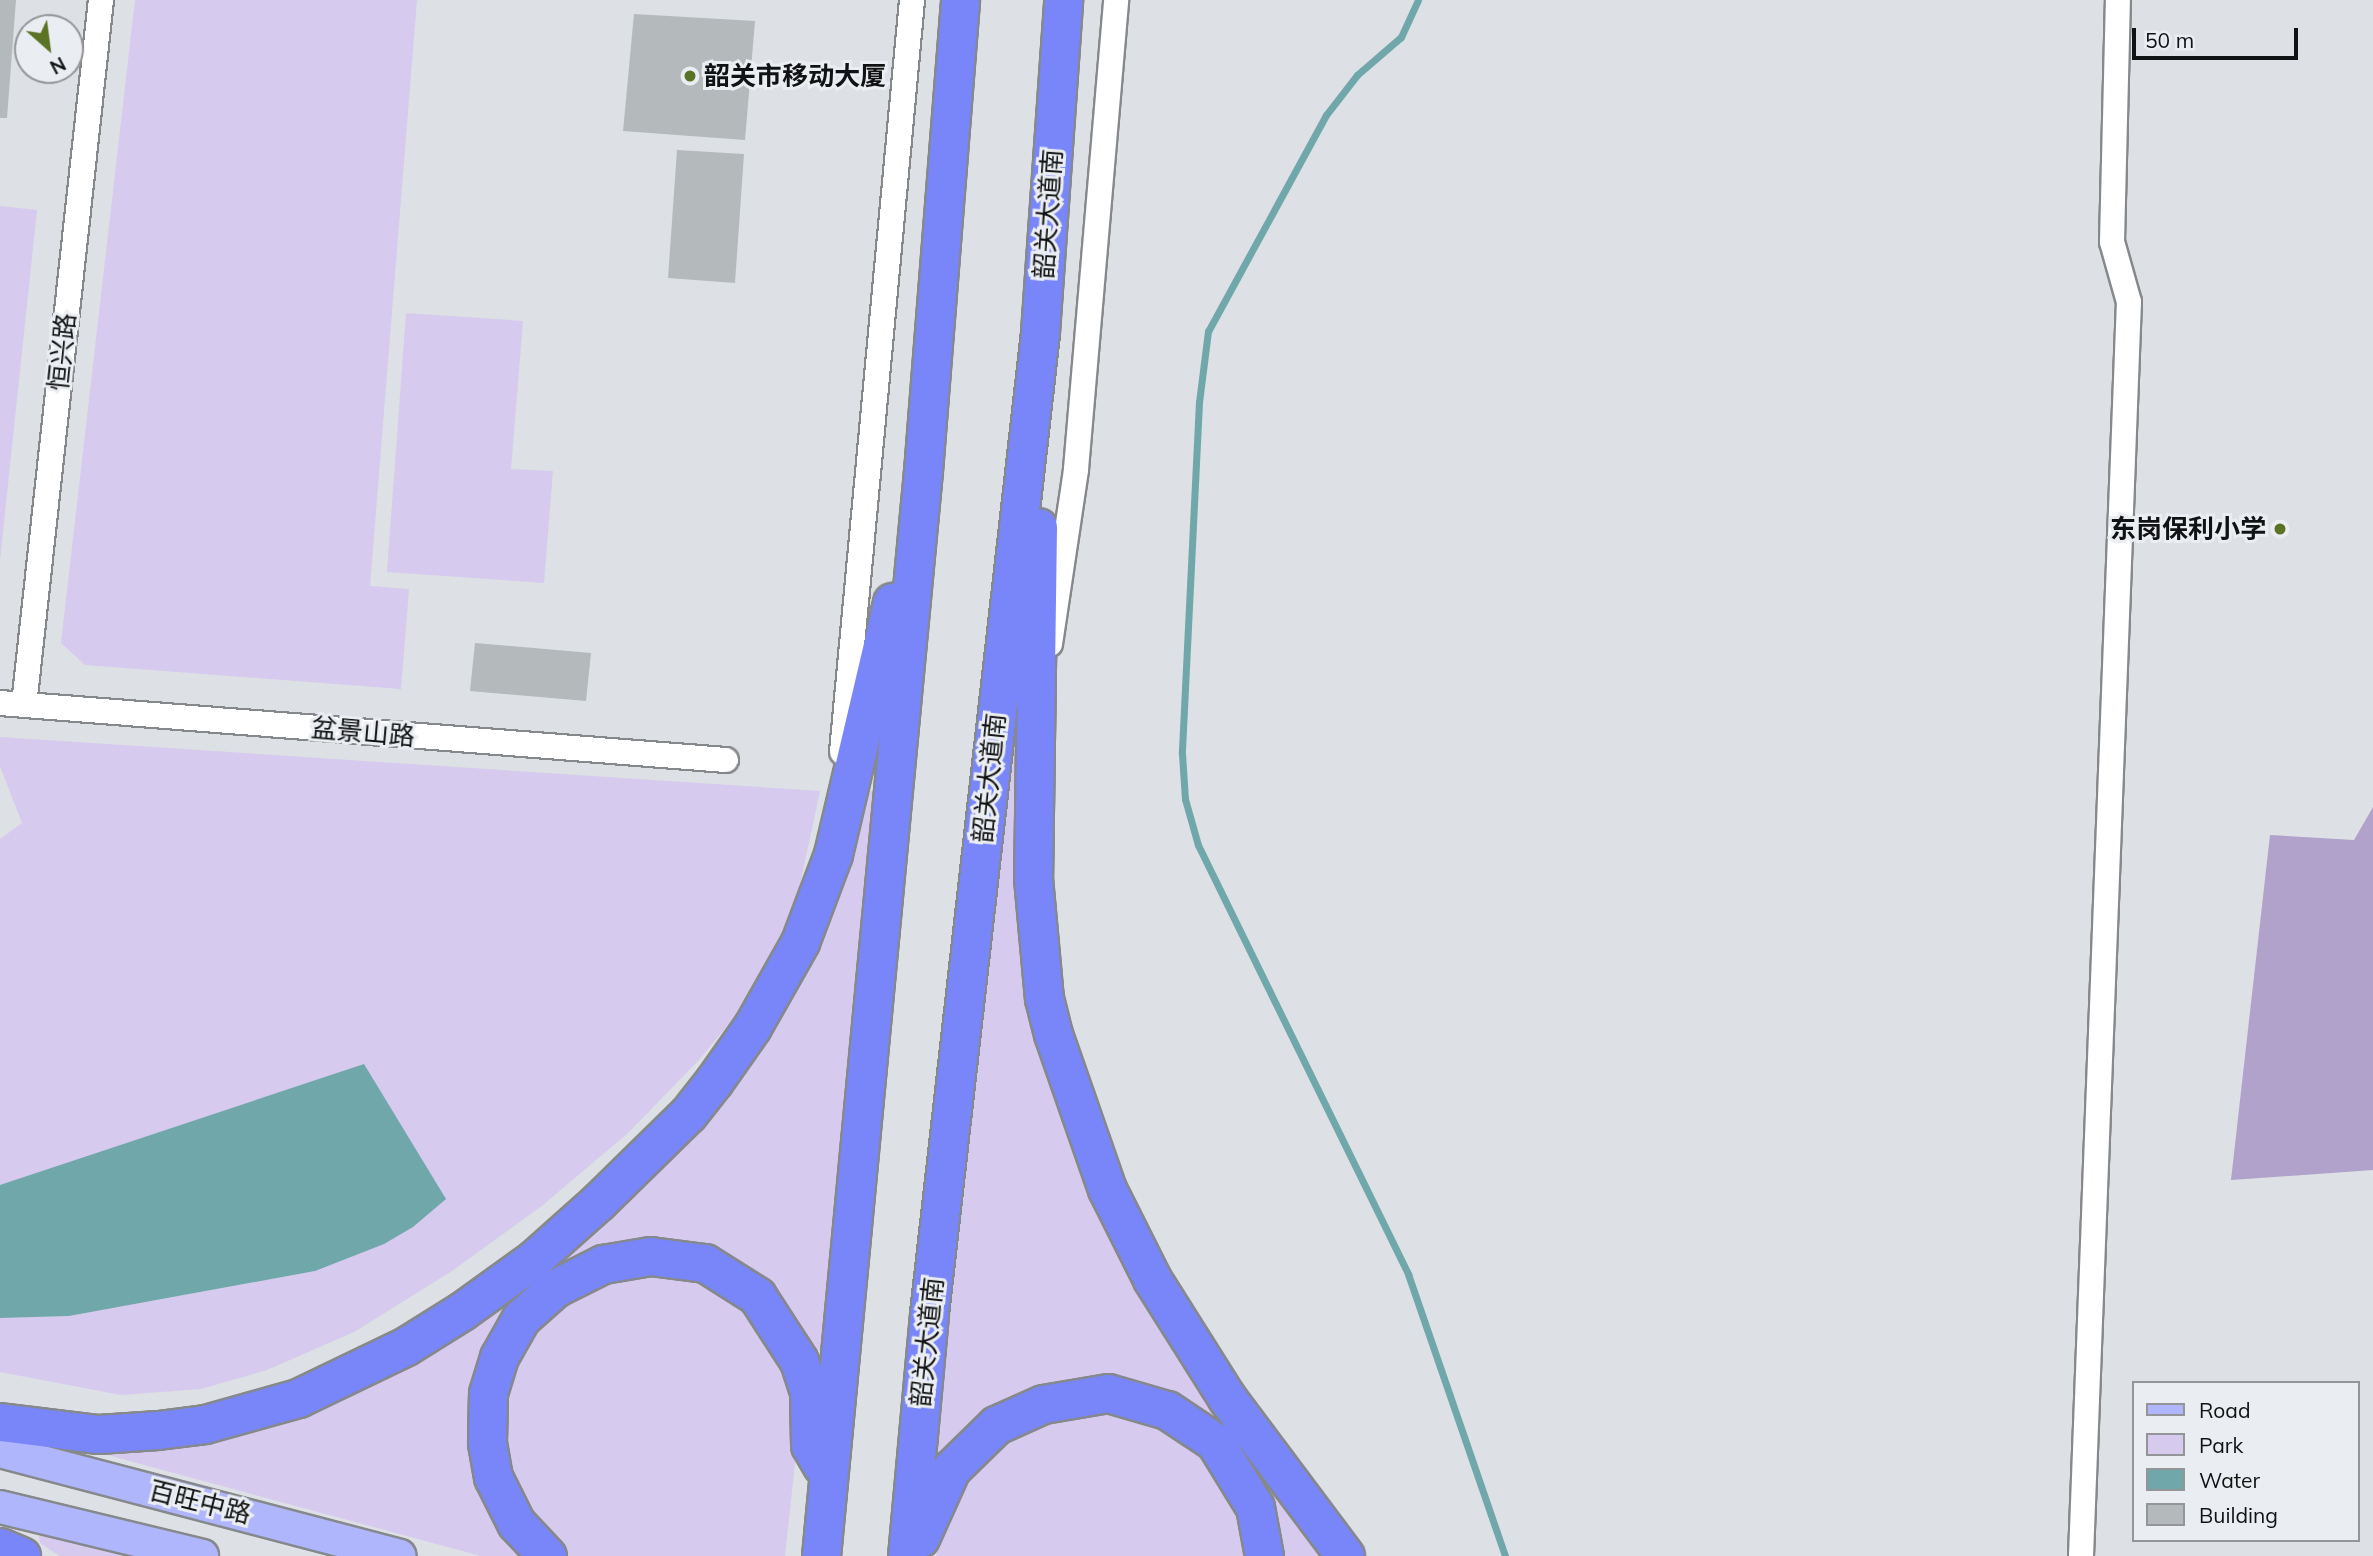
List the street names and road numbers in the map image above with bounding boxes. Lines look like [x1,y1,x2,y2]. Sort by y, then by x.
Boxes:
street label: 韶关大道南 [1028,148,1068,280]
street label: 恒兴路 [42,312,82,392]
street label: 盆景山路 [310,712,416,752]
street label: 韶关大道南 [967,712,1011,844]
street label: 韶关大道南 [905,1276,949,1408]
street label: 百旺中路 [146,1474,254,1530]

